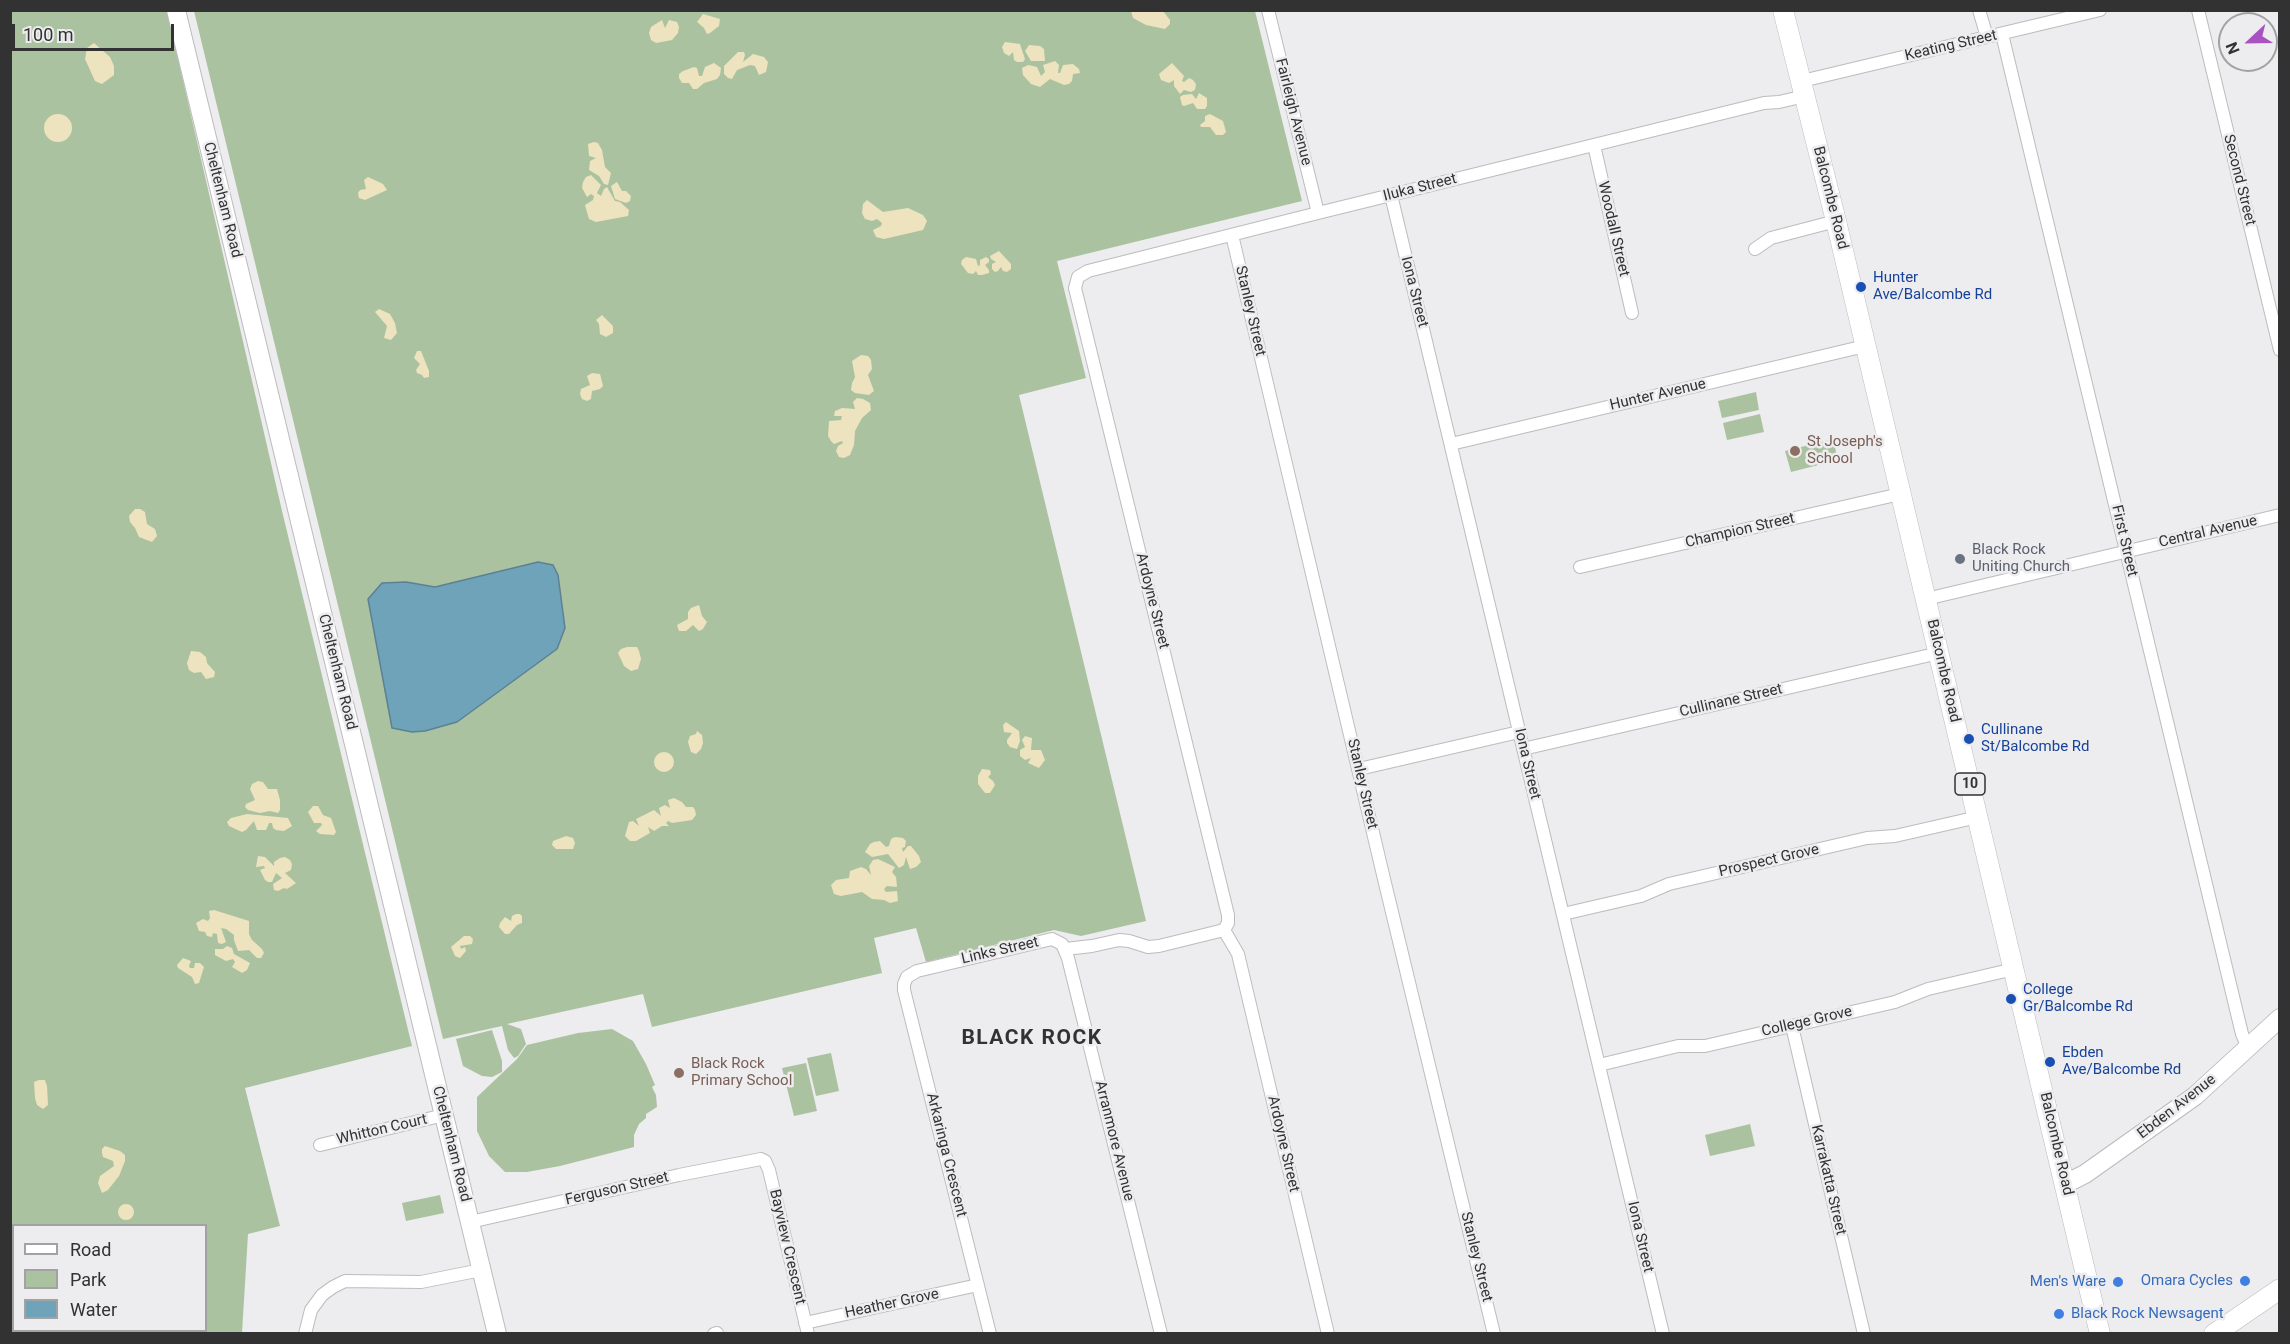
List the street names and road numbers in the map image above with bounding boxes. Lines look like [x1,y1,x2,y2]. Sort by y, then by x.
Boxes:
street label: Keating Street [1903,27,1999,65]
street label: Fairleigh Avenue [1271,57,1315,167]
street label: Second Street [2219,133,2259,227]
street label: Cheltenham Road [199,140,245,260]
street label: Balcombe Road [1809,145,1851,251]
street label: Iluka Street [1381,170,1459,206]
street label: Woodall Street [1593,180,1633,278]
street label: Iona Street [1397,255,1431,329]
street label: Stanley Street [1231,264,1269,358]
street label: Hunter Avenue [1608,375,1708,415]
street label: First Street [2107,503,2141,579]
street label: Champion Street [1684,510,1796,552]
street label: Central Avenue [2157,512,2259,552]
street label: Ardoyne Street [1131,551,1173,651]
street label: Cheltenham Road [314,612,360,732]
street label: Balcombe Road [1922,618,1964,724]
street label: Cullinane Street [1678,680,1784,722]
street label: Iona Street [1510,727,1544,801]
street label: Stanley Street [1343,737,1381,831]
road number: 10 [1955,773,1985,795]
street label: Prospect Grove [1717,841,1821,881]
street label: Links Street [960,933,1040,969]
street label: College Grove [1760,1003,1854,1041]
street label: Ebden Avenue [2134,1071,2220,1143]
street label: Arranmore Avenue [1090,1079,1138,1203]
street label: Cheltenham Road [428,1084,474,1204]
street label: Arkaringa Crescent [922,1091,970,1219]
street label: Balcombe Road [2035,1091,2077,1197]
street label: Ardoyne Street [1263,1094,1303,1194]
street label: Whitton Court [335,1111,429,1149]
street label: Karrakatta Street [1807,1123,1849,1237]
street label: Ferguson Street [564,1168,670,1210]
street label: Bayview Crescent [765,1188,809,1306]
street label: Iona Street [1623,1200,1657,1274]
street label: Stanley Street [1456,1210,1496,1304]
street label: Heather Grove [843,1285,941,1323]

